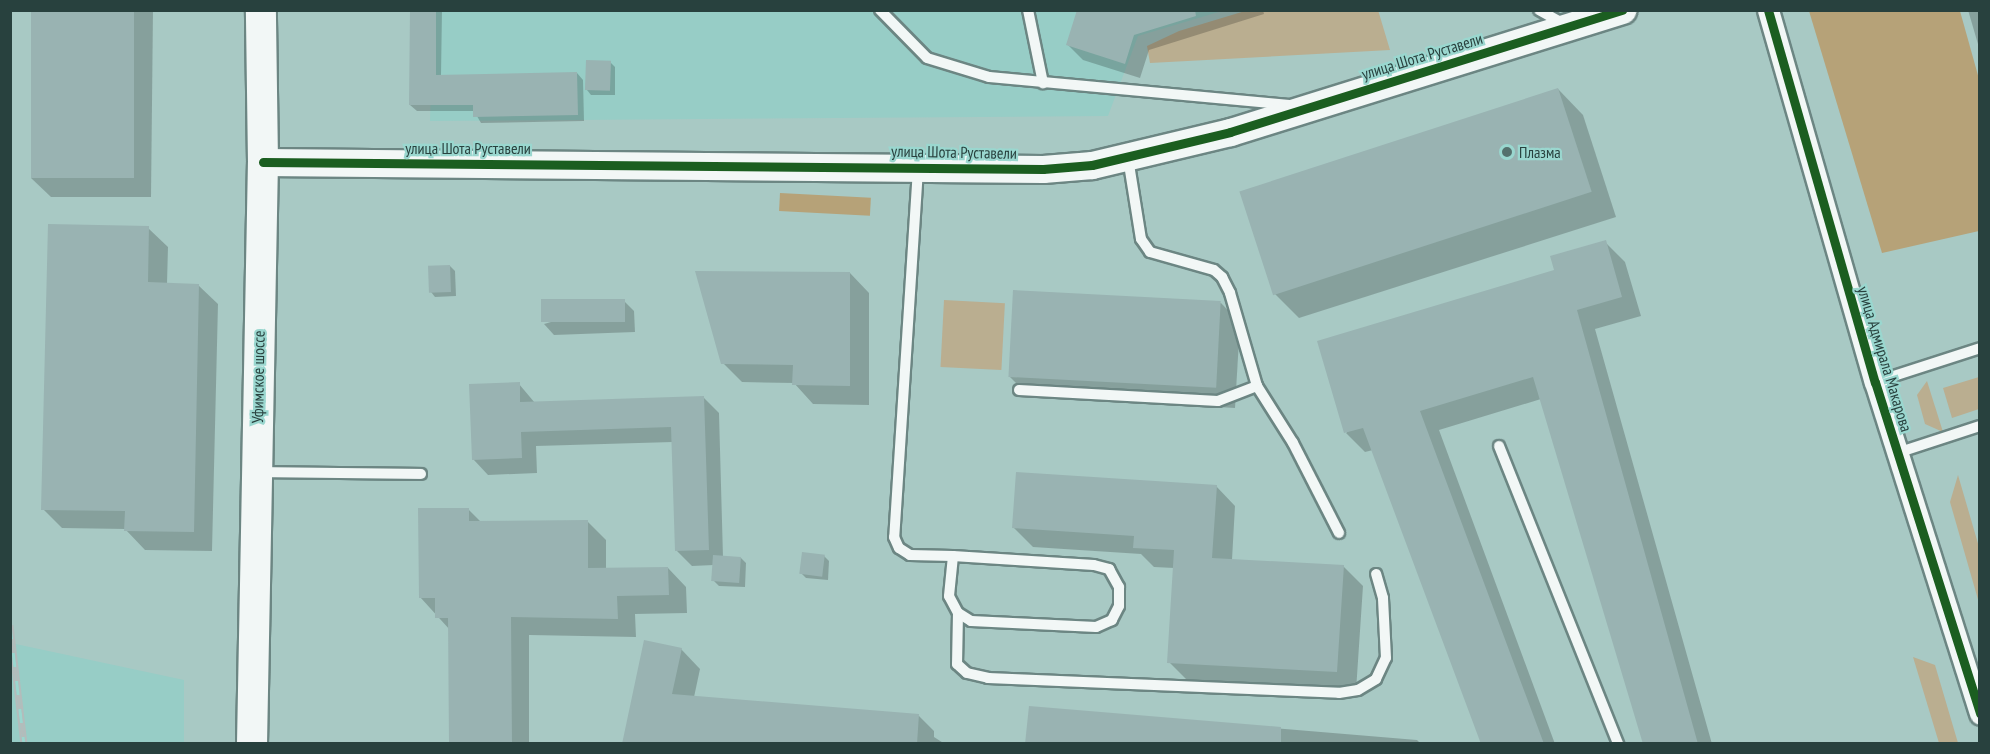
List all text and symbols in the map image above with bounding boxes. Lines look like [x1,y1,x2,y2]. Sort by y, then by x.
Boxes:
street label: улица Шота Руставели [1359,28,1485,84]
street label: улица Шота Руставели [405,138,531,158]
street label: улица Шота Руставели [891,141,1017,163]
place label: Плазма [1519,142,1561,162]
marker: Плазма [1500,145,1514,159]
street label: улица Адмирала Макарова [1854,284,1916,434]
street label: Уфимское шоссе [248,330,268,424]

